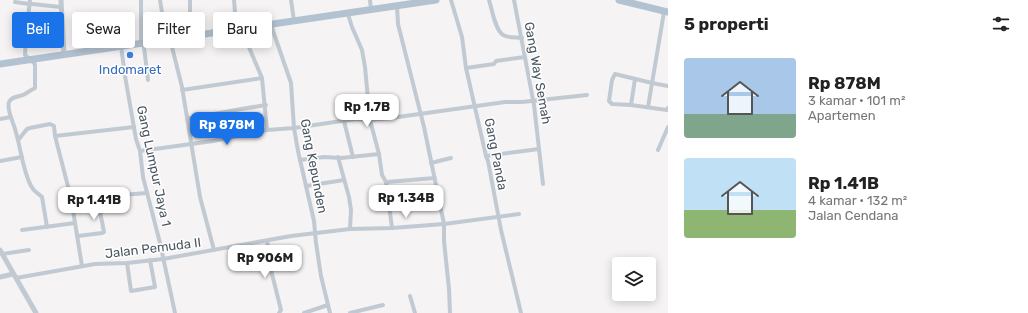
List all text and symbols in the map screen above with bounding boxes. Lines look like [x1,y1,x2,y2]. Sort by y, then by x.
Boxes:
chip: Beli [12,12,64,48]
chip: Sewa [72,12,135,48]
chip: Filter [143,12,205,48]
chip: Baru [213,12,272,48]
icon: filters [990,13,1012,35]
text: 5 properti [684,14,769,34]
street label: Gang Way Semah [521,21,554,126]
marker: Indomaret [125,50,135,60]
place label: Indomaret [99,62,161,77]
text: Rp 878M [808,73,881,93]
icon: home [716,74,764,122]
text: 3 kamar · 101 m² [808,93,905,108]
pin: Rp 1.7B [330,94,404,128]
text: Rp 1.7B [344,99,390,114]
street label: Gang Lumpur Jaya 1 [133,104,174,228]
text: Apartemen [808,108,876,123]
pin: Rp 878M [190,112,264,146]
text: Rp 878M [199,117,255,132]
street label: Gang Kepunden [297,117,331,215]
street label: Gang Panda [481,117,510,191]
text: Rp 1.41B [808,173,879,193]
icon: home [716,174,764,222]
pin: Rp 1.34B [365,185,447,219]
pin: Rp 1.41B [53,187,135,221]
text: Rp 1.34B [378,190,434,205]
text: Rp 1.41B [67,192,121,207]
text: 4 kamar · 132 m² [808,193,907,208]
text: Jalan Cendana [808,208,899,223]
street label: Jalan Pemuda II [104,235,202,261]
pin: Rp 906M [228,245,302,279]
text: Rp 906M [237,250,293,265]
map controls [612,257,656,301]
button: layers [612,257,656,301]

